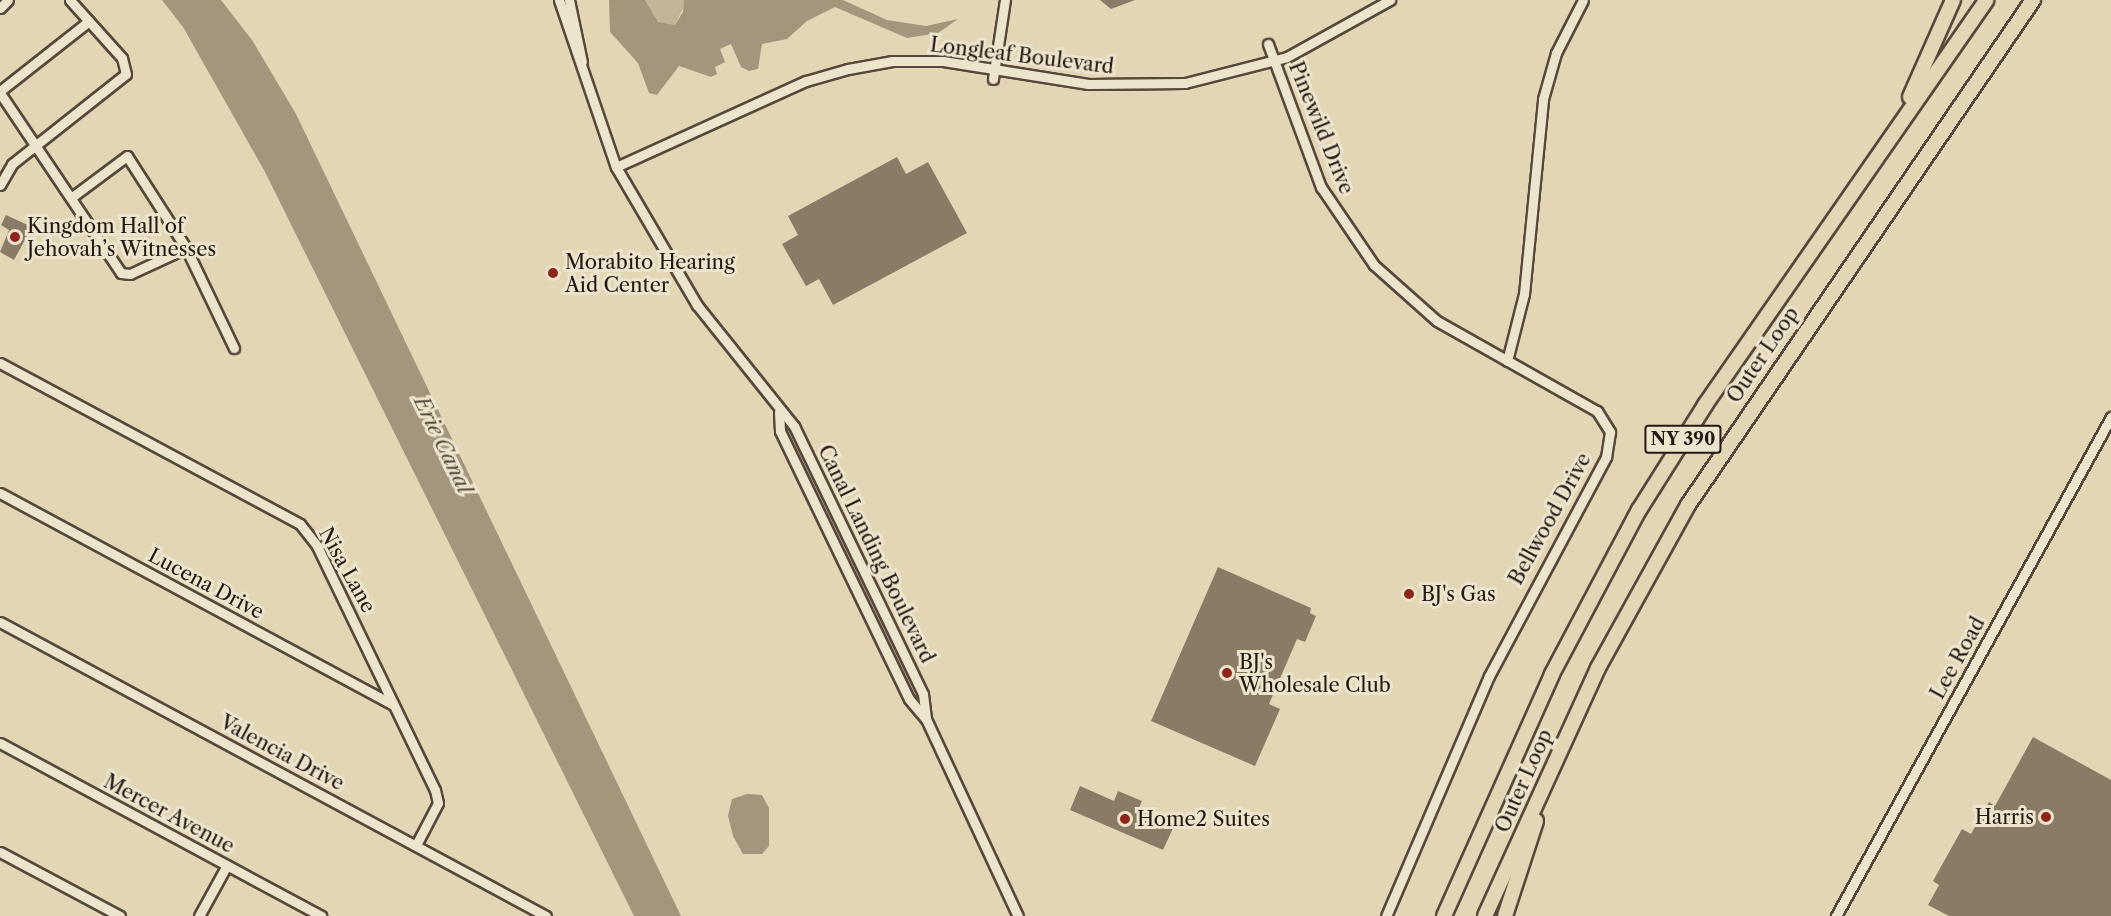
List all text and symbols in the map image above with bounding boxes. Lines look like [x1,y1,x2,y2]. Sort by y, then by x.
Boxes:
street label: Longleaf Boulevard [929,33,1115,79]
street label: Pinewild Drive [1284,58,1358,198]
place label: Kingdom Hall of Jehovah’s Witnesses [27,214,217,261]
marker: Kingdom Hall of Jehovah’s Witnesses [8,230,22,244]
place label: Morabito Hearing Aid Center [565,250,735,297]
marker: Morabito Hearing Aid Center [546,266,560,280]
street label: Outer Loop [1722,302,1804,408]
water label: Erie Canal [408,392,478,498]
road number: NY 390 [1644,424,1722,454]
street label: Canal Landing Boulevard [813,441,939,667]
street label: Bellwood Drive [1504,449,1596,589]
street label: Nisa Lane [314,523,380,617]
street label: Lucena Drive [144,543,268,625]
place label: BJ's Gas [1421,582,1496,606]
marker: BJ's Gas [1402,587,1416,601]
street label: Lee Road [1926,613,1990,703]
place label: BJ's Wholesale Club [1239,650,1391,697]
marker: BJ's Wholesale Club [1220,666,1234,680]
street label: Valencia Drive [216,710,348,796]
street label: Outer Loop [1490,725,1558,837]
street label: Mercer Avenue [99,769,239,859]
place label: Harris [1975,805,2034,829]
place label: Home2 Suites [1137,807,1270,831]
marker: Harris [2039,810,2053,824]
marker: Home2 Suites [1118,812,1132,826]

